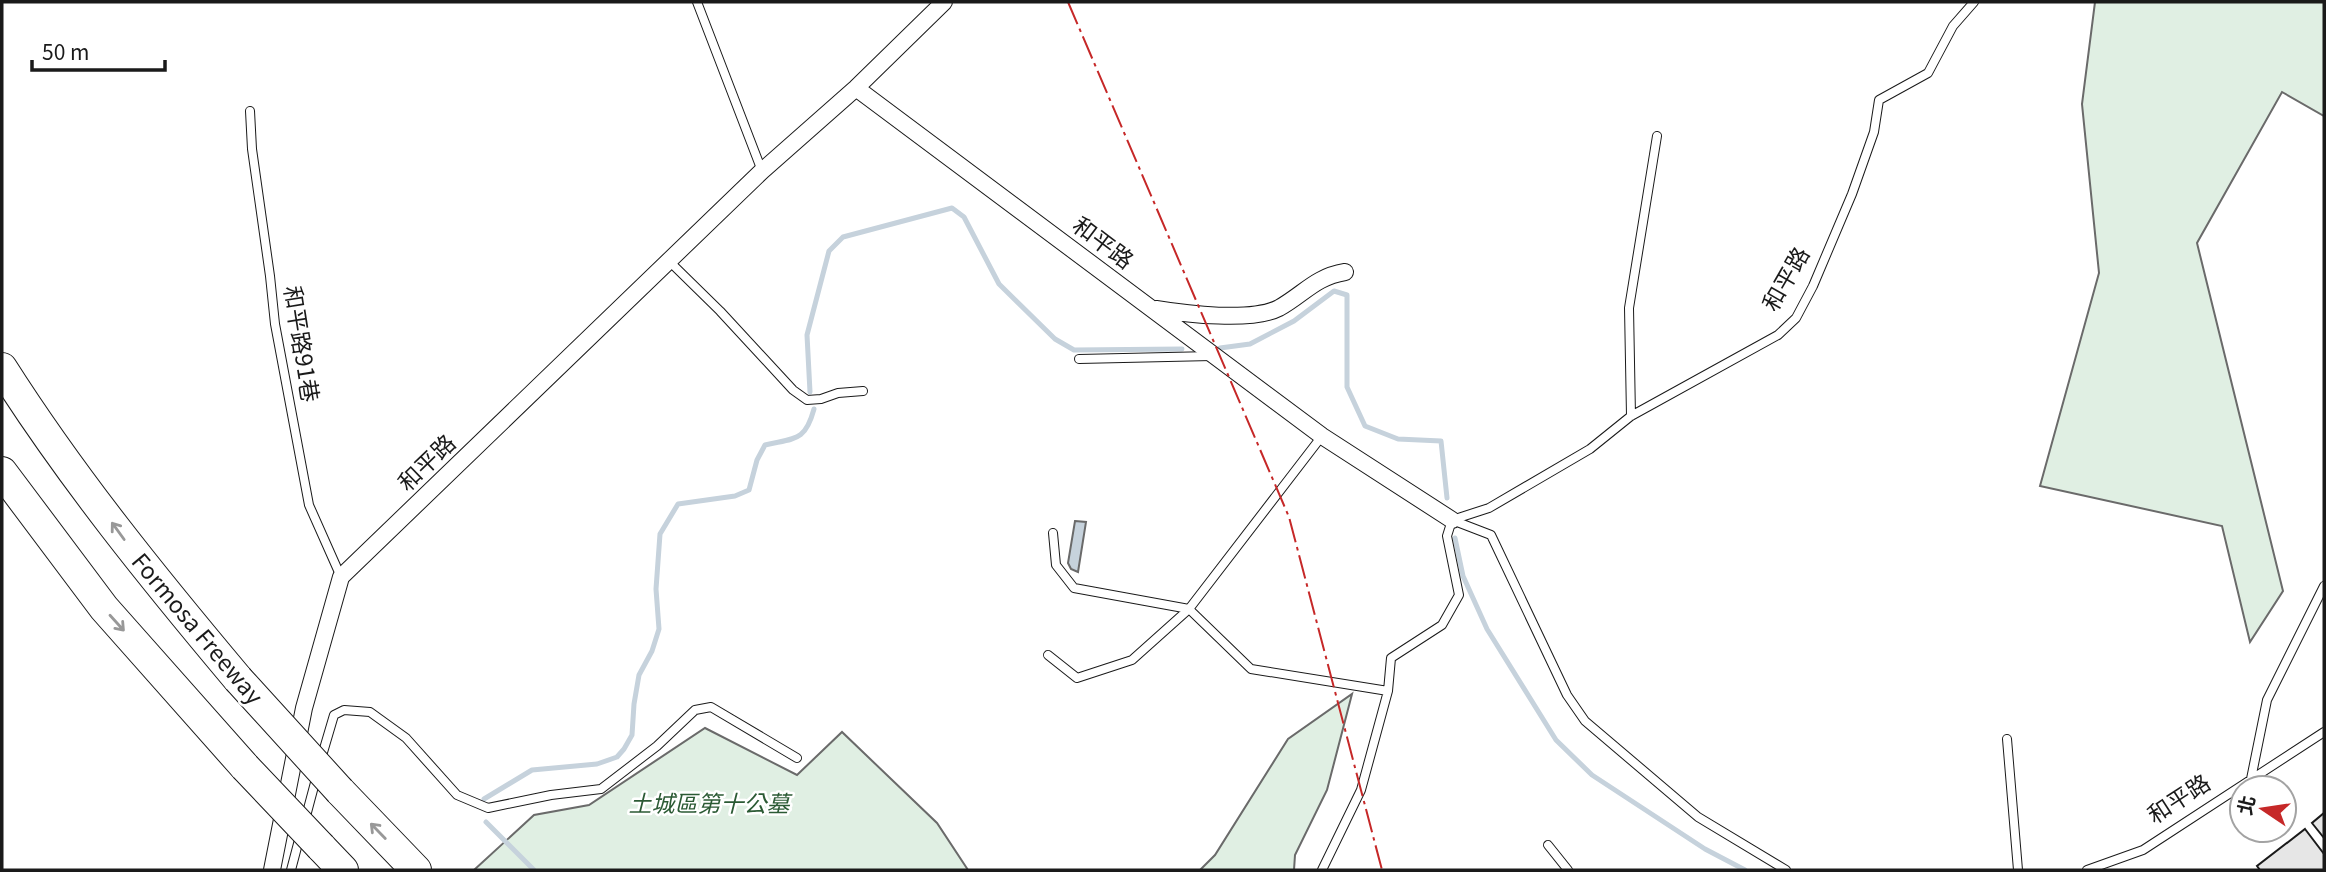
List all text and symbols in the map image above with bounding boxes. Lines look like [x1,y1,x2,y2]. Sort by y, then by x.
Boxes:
scale bar [32,28,164,72]
text: 50 m [42,36,89,66]
street label: 和平路 [1066,207,1142,276]
street label: 和平路 [1752,240,1816,316]
street label: 和平路91巷 [277,283,329,404]
street label: 和平路 [389,425,462,498]
one-way arrow [110,522,125,541]
street label: Formosa Freeway [125,545,272,711]
one-way arrow [109,614,125,632]
street label: 和平路 [2140,764,2216,830]
north arrow [2228,774,2298,844]
park label: 土城區第十公墓 [629,785,794,819]
text: 北 [2230,793,2260,817]
one-way arrow [370,822,387,839]

